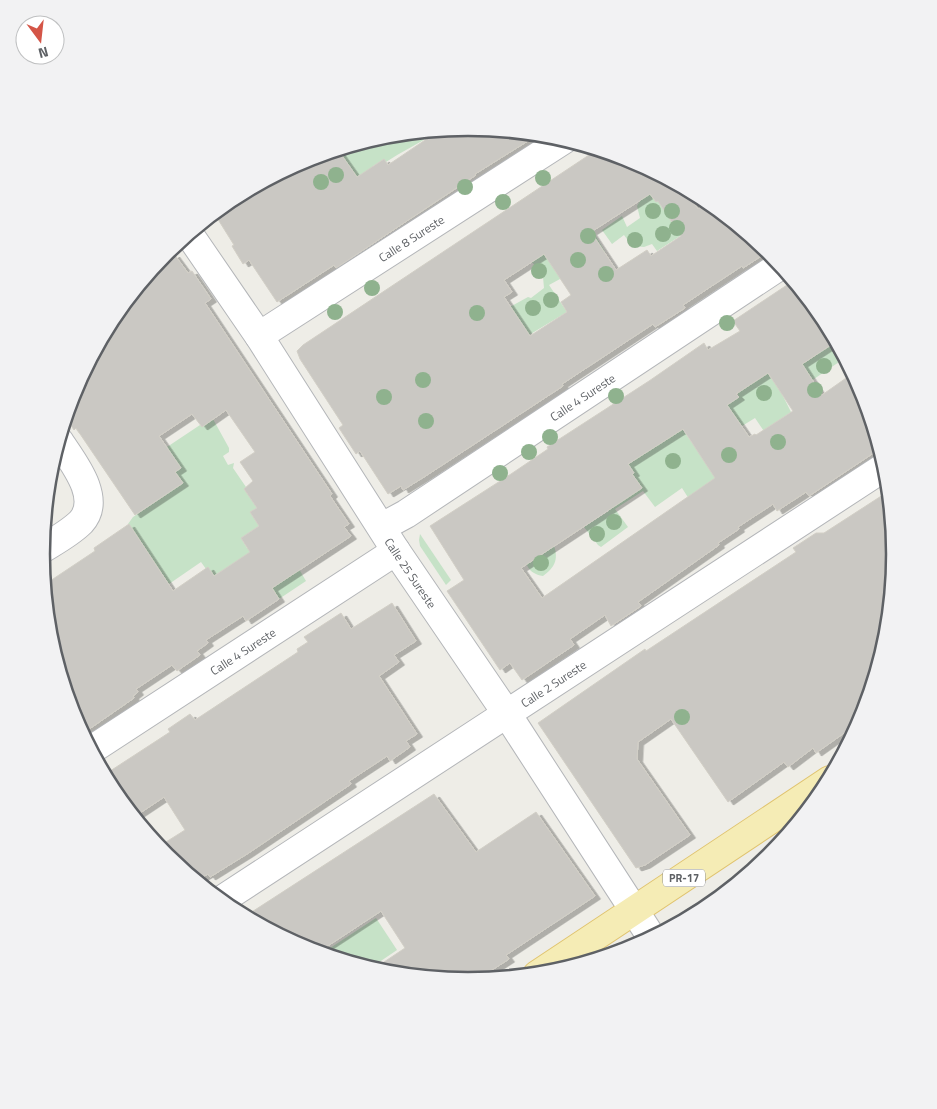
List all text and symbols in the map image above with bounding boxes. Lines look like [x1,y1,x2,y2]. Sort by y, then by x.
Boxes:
north arrow [15,15,65,65]
text: N [36,42,51,64]
street label: Calle 8 Sureste [374,210,448,266]
street label: Calle 4 Sureste [546,368,619,426]
street label: Calle 25 Sureste [380,534,442,612]
street label: Calle 4 Sureste [206,623,279,680]
street label: Calle 2 Sureste [517,655,590,712]
road number: PR-17 [663,870,705,886]

